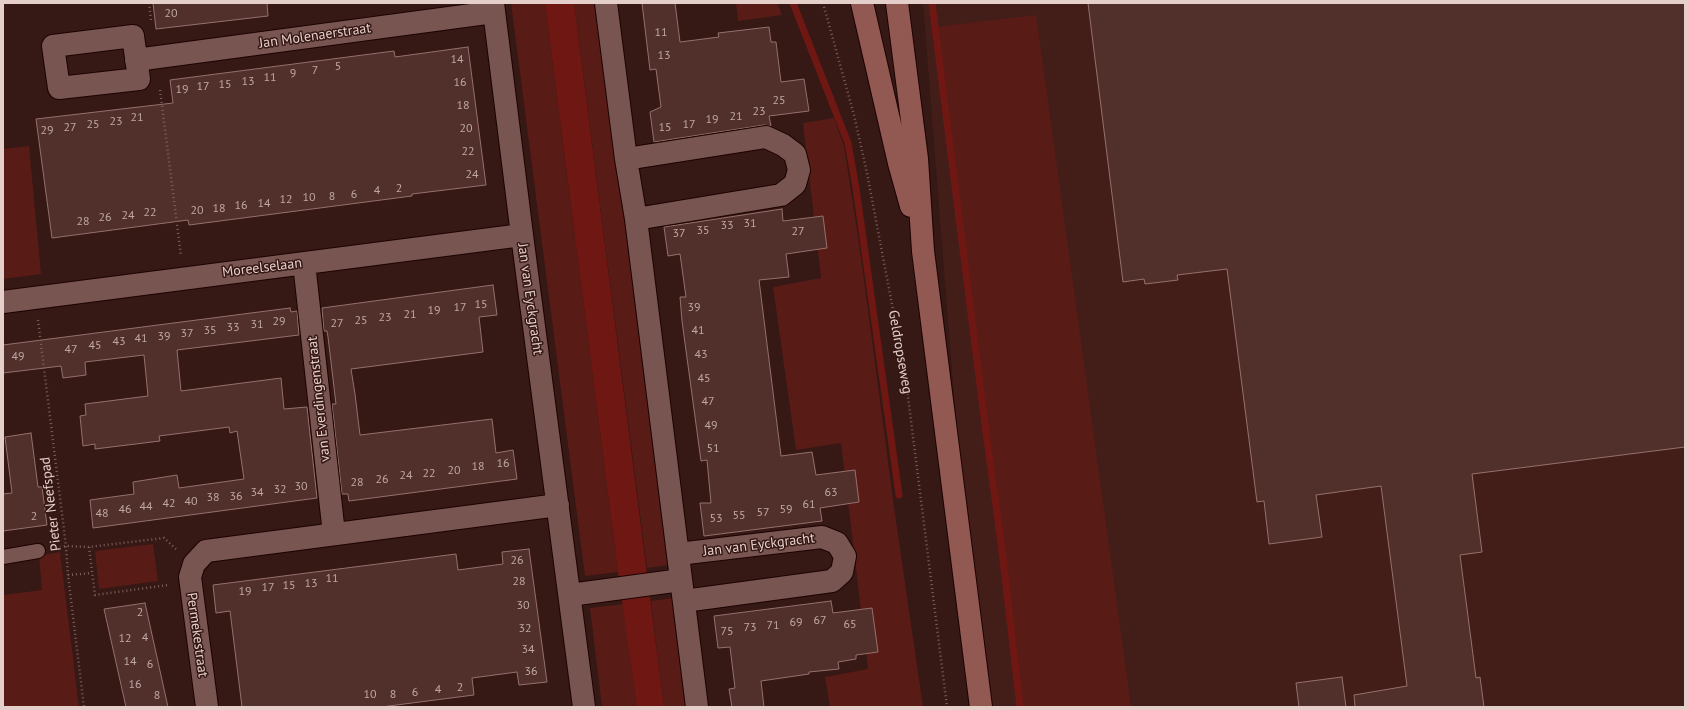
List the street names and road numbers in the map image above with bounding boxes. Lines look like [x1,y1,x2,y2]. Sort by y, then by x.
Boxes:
street label: Jan Molenaerstraat [258,20,372,52]
street label: Jan van Eyckgracht [514,242,546,356]
street label: Moreelselaan [221,255,303,281]
street label: Geldropseweg [884,309,916,395]
street label: van Everdingenstraat [304,335,334,463]
street label: Pieter Neefspad [37,456,65,552]
street label: Jan van Eyckgracht [702,530,816,560]
street label: Permekestraat [183,592,211,678]

